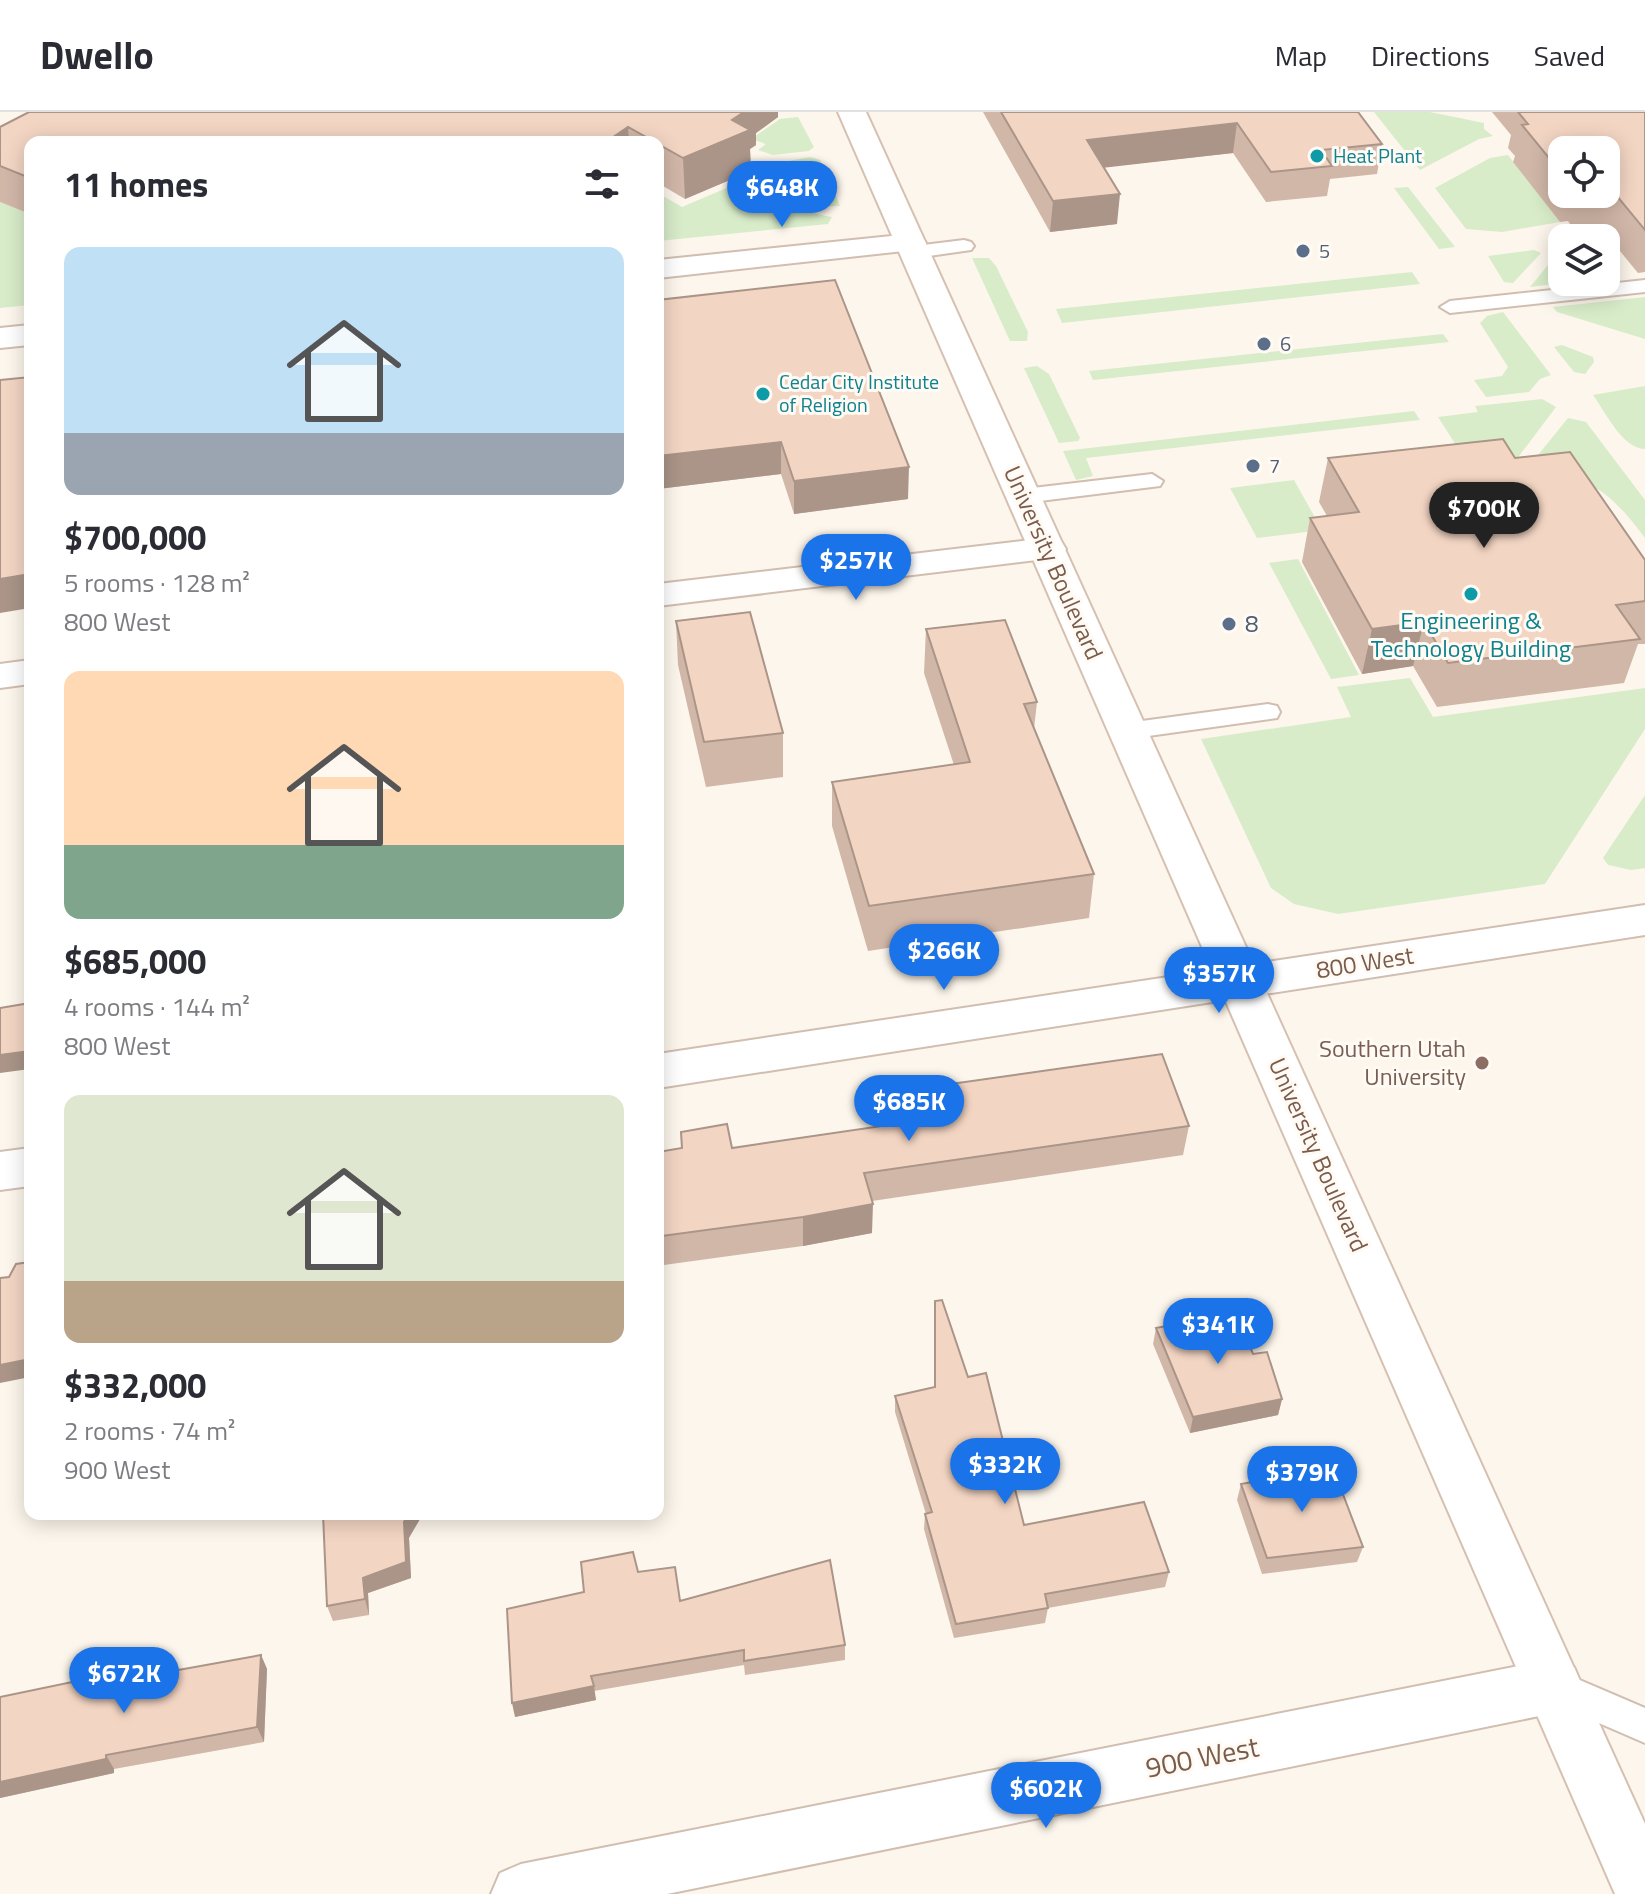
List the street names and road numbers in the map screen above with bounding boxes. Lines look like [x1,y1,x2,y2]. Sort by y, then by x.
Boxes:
street label: University Boulevard [995,460,1113,665]
street label: 800 West [1314,936,1417,987]
street label: University Boulevard [1260,1052,1378,1257]
street label: 900 West [1142,1724,1262,1789]

